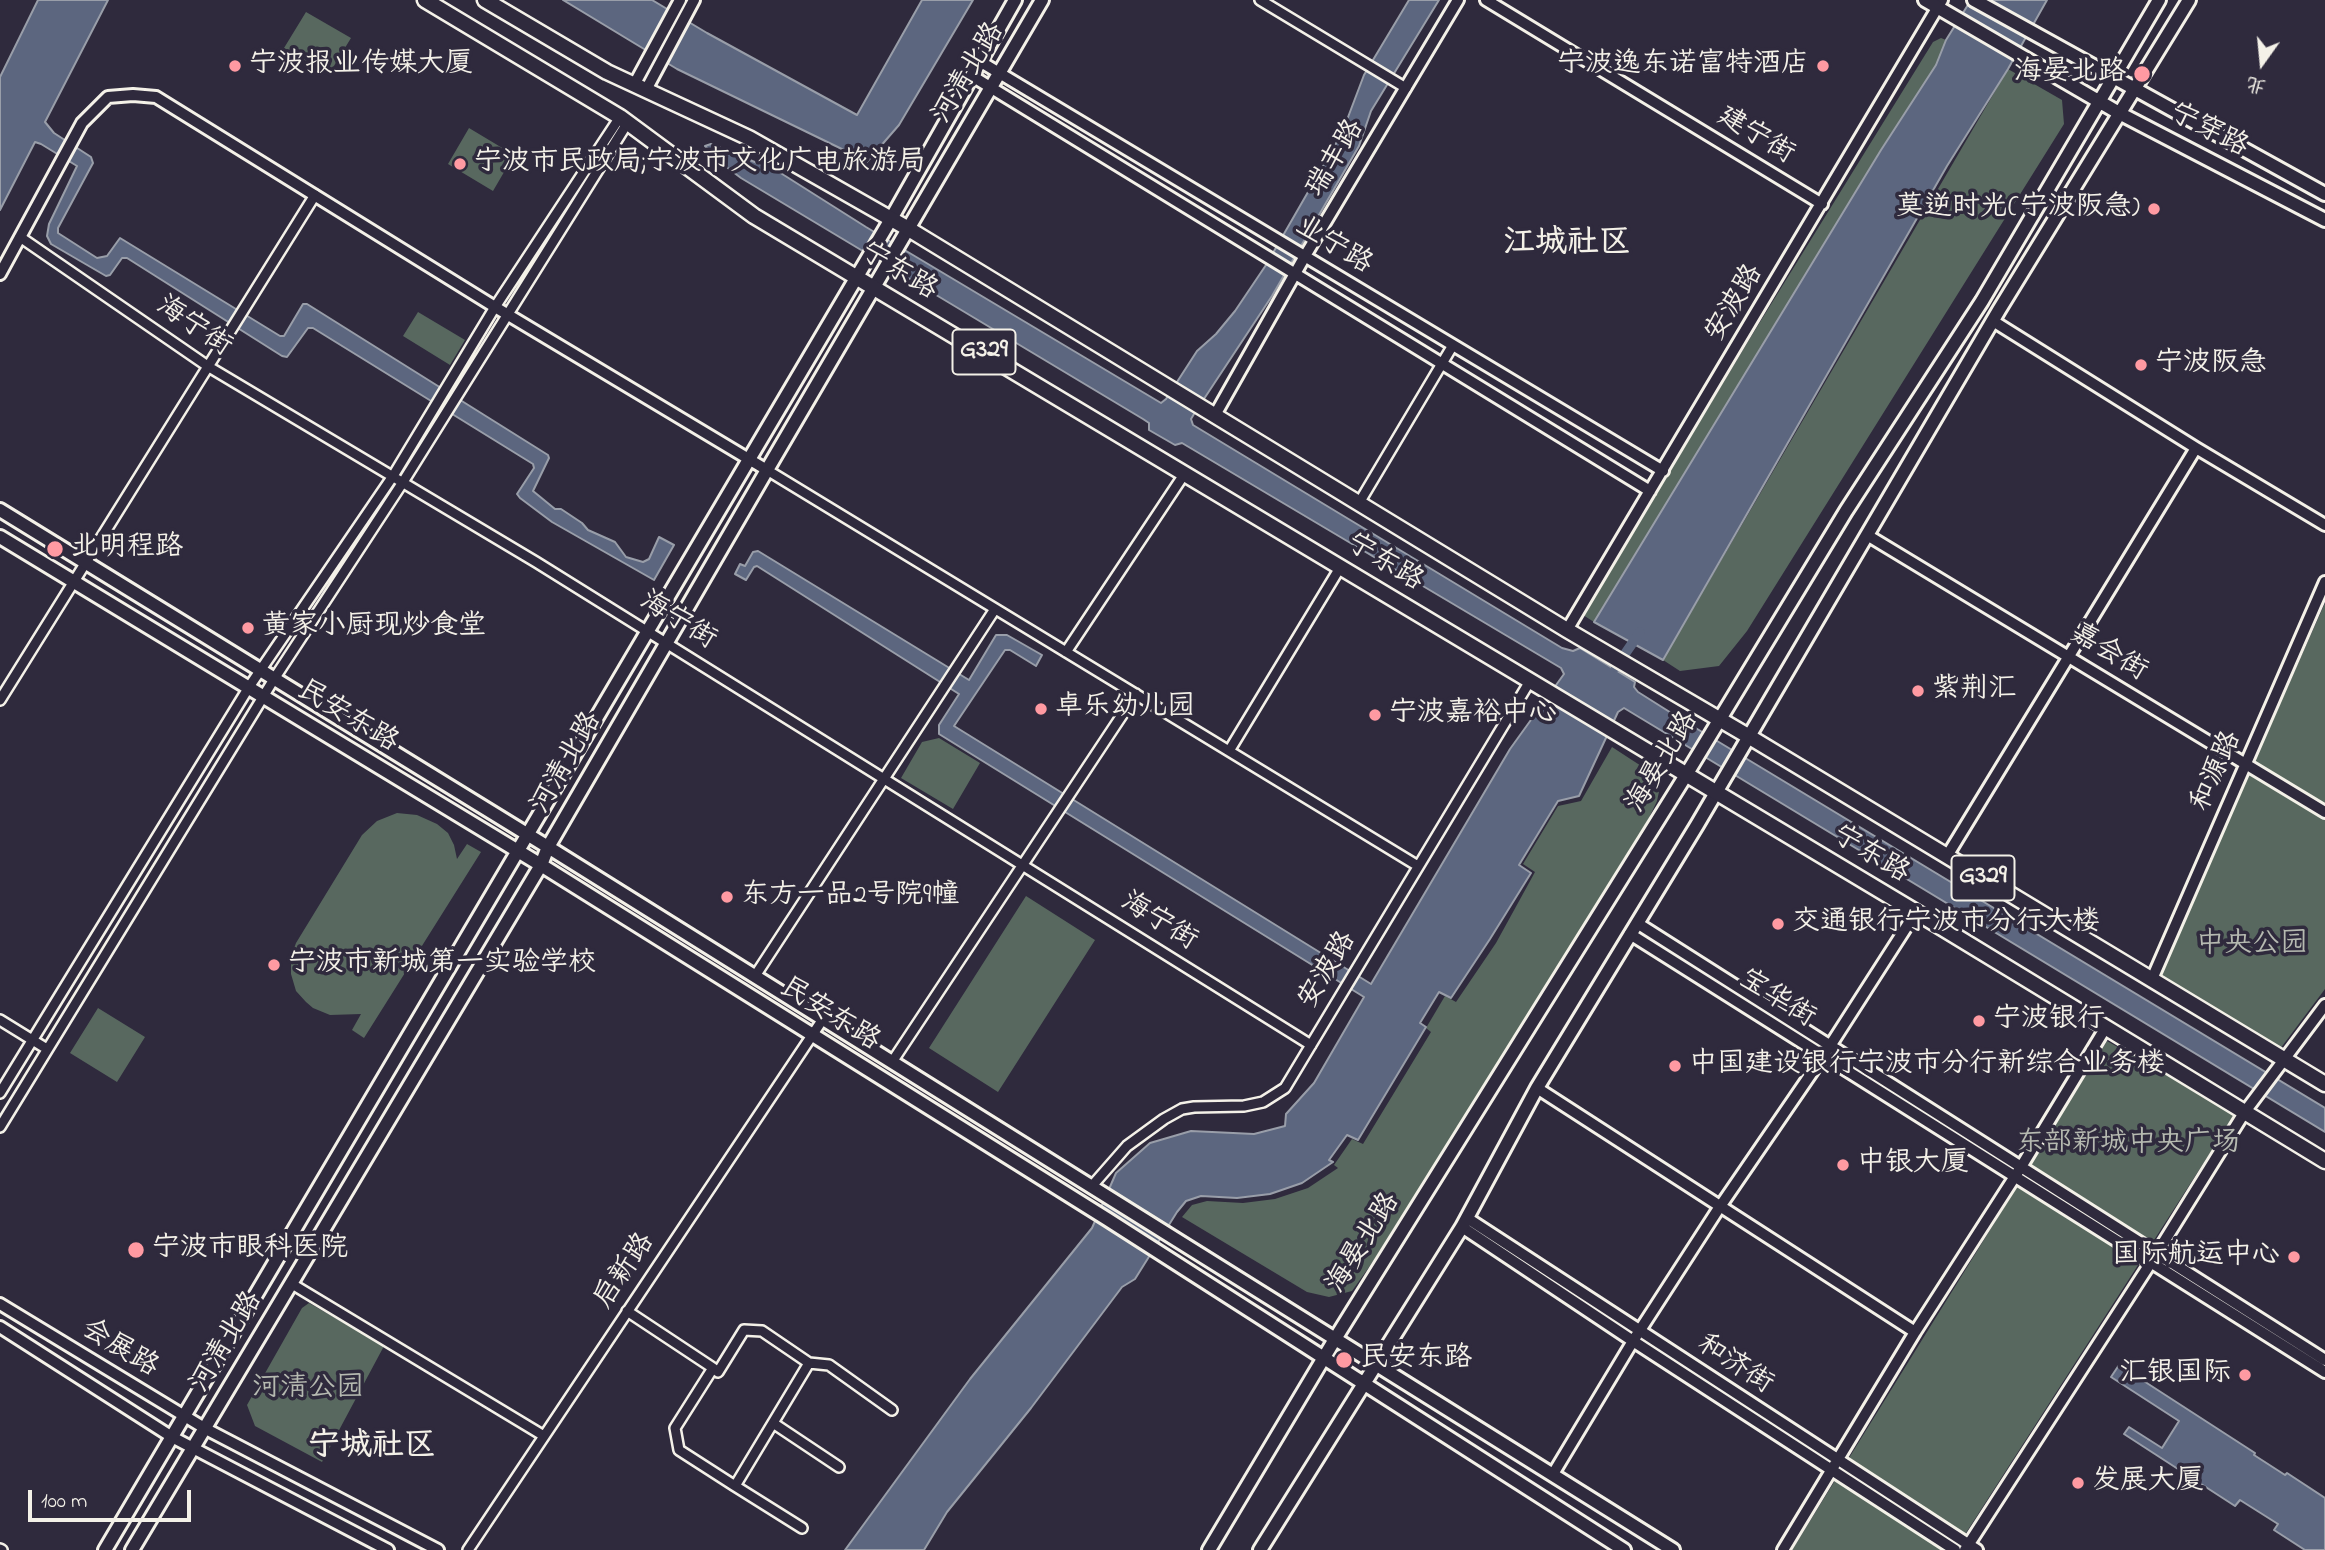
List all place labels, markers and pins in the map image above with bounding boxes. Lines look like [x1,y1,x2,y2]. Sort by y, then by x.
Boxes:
place label: 宁波报业传媒大厦 [249,49,473,83]
place label: 宁波逸东诺富特酒店 [1557,49,1809,83]
place label: 海晏北路 [2014,57,2126,91]
marker: 宁波报业传媒大厦 [227,58,243,74]
marker: 宁波逸东诺富特酒店 [1815,58,1831,74]
marker: 海晏北路 [2132,64,2152,84]
place label: 宁波市民政局;宁波市文化广电旅游局 [474,147,926,181]
marker: 宁波市民政局;宁波市文化广电旅游局 [452,156,468,172]
place label: 莫逆时光(宁波阪急) [1896,192,2140,226]
marker: 莫逆时光(宁波阪急) [2146,201,2162,217]
place label: 宁波阪急 [2155,348,2267,382]
marker: 宁波阪急 [2133,357,2149,373]
place label: 北明程路 [71,532,183,566]
marker: 北明程路 [45,539,65,559]
place label: 黄家小厨现炒食堂 [262,611,486,645]
marker: 黄家小厨现炒食堂 [240,620,256,636]
place label: 紫荆汇 [1932,674,2016,708]
marker: 紫荆汇 [1910,683,1926,699]
place label: 卓乐幼儿园 [1055,692,1195,726]
place label: 宁波嘉裕中心 [1389,698,1557,732]
marker: 卓乐幼儿园 [1033,701,1049,717]
marker: 宁波嘉裕中心 [1367,707,1383,723]
place label: 东方一品2号院9幢 [741,880,959,914]
marker: 东方一品2号院9幢 [719,889,735,905]
place label: 交通银行宁波市分行大楼 [1792,907,2100,941]
marker: 交通银行宁波市分行大楼 [1770,916,1786,932]
place label: 宁波市新城第一实验学校 [288,948,596,982]
marker: 宁波市新城第一实验学校 [266,957,282,973]
place label: 宁波银行 [1993,1004,2105,1038]
marker: 宁波银行 [1971,1013,1987,1029]
place label: 中国建设银行宁波市分行新综合业务楼 [1689,1049,2165,1083]
marker: 中国建设银行宁波市分行新综合业务楼 [1667,1058,1683,1074]
place label: 中银大厦 [1857,1148,1969,1182]
marker: 中银大厦 [1835,1157,1851,1173]
place label: 宁波市眼科医院 [152,1233,348,1267]
marker: 宁波市眼科医院 [126,1240,146,1260]
place label: 国际航运中心 [2112,1240,2280,1274]
marker: 国际航运中心 [2286,1249,2302,1265]
place label: 民安东路 [1360,1343,1472,1377]
marker: 民安东路 [1334,1350,1354,1370]
place label: 汇银国际 [2119,1358,2231,1392]
marker: 汇银国际 [2237,1367,2253,1383]
place label: 发展大厦 [2092,1466,2204,1500]
marker: 发展大厦 [2070,1475,2086,1491]

